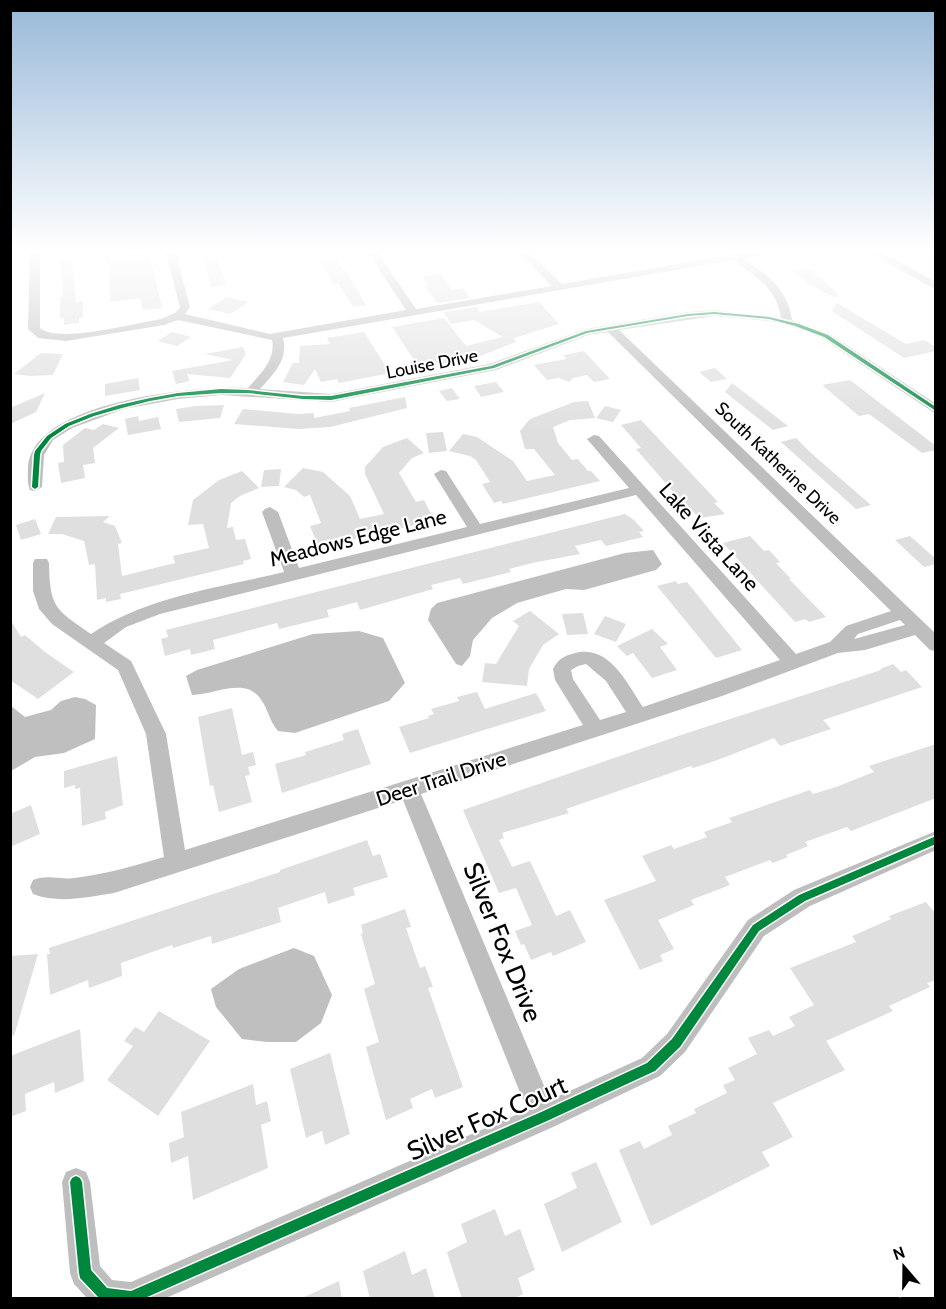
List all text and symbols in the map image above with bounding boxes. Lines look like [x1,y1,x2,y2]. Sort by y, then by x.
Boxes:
street label: Louise Drive [384,344,480,384]
street label: South Katherine Drive [710,397,846,529]
street label: Lake Vista Lane [654,477,765,596]
street label: Meadows Edge Lane [267,503,449,572]
street label: Deer Trail Drive [373,746,509,811]
street label: Silver Fox Drive [456,858,550,1026]
street label: Silver Fox Court [402,1068,572,1167]
north arrow [874,1237,934,1297]
text: N [890,1243,908,1264]

